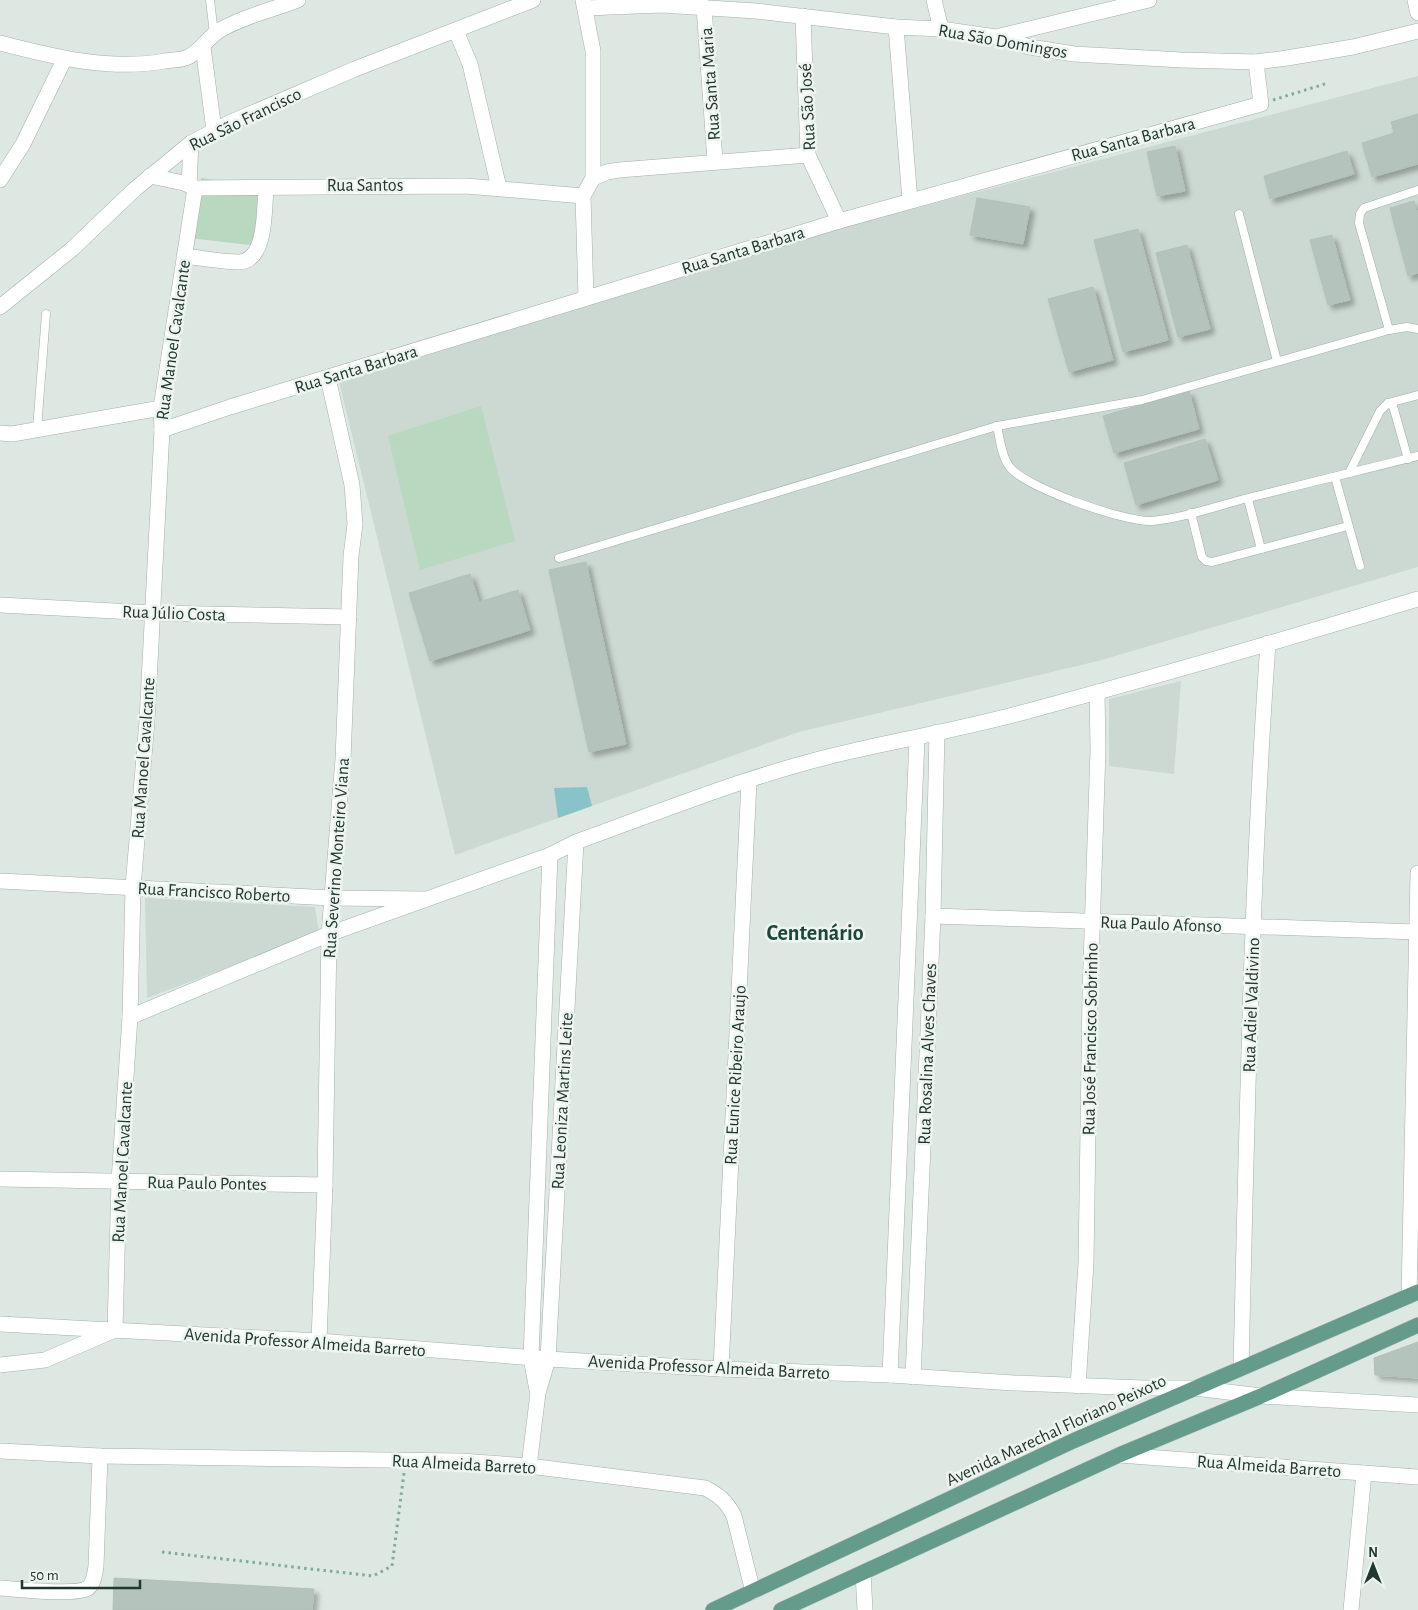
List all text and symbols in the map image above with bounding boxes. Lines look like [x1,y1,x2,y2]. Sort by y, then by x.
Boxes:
street label: Rua São Domingos [937,22,1069,62]
street label: Rua Santa Maria [698,27,724,141]
street label: Rua São José [797,63,819,151]
street label: Rua São Francisco [187,85,304,155]
street label: Rua Santa Barbara [1069,115,1197,165]
street label: Rua Santos [327,177,403,195]
street label: Rua Santa Barbara [680,224,807,278]
street label: Rua Manoel Cavalcante [154,259,194,421]
street label: Rua Santa Barbara [293,343,420,397]
street label: Rua Júlio Costa [122,603,226,625]
street label: Rua Manoel Cavalcante [129,677,159,839]
street label: Rua Severino Monteiro Viana [321,757,353,959]
street label: Rua Francisco Roberto [137,880,291,906]
street label: Rua Paulo Afonso [1100,914,1222,936]
district label: Centenário [766,922,864,944]
street label: Rua Adiel Valdivino [1241,937,1263,1073]
street label: Rua José Francisco Sobrinho [1080,942,1102,1135]
street label: Rua Rosalina Alves Chaves [916,963,940,1145]
street label: Rua Eunice Ribeiro Araujo [722,985,750,1165]
street label: Rua Leoniza Martins Leite [549,1012,577,1190]
street label: Rua Manoel Cavalcante [110,1081,136,1243]
street label: Rua Paulo Pontes [147,1174,267,1194]
street label: Avenida Professor Almeida Barreto [184,1326,426,1360]
street label: Avenida Professor Almeida Barreto [588,1353,830,1383]
street label: Avenida Marechal Floriano Peixoto [944,1372,1169,1490]
street label: Rua Almeida Barreto [391,1452,537,1478]
street label: Rua Almeida Barreto [1196,1453,1342,1481]
north arrow [1348,1540,1398,1590]
text: N [1368,1546,1378,1560]
scale bar [22,1558,140,1590]
text: 50 m [30,1568,59,1583]

